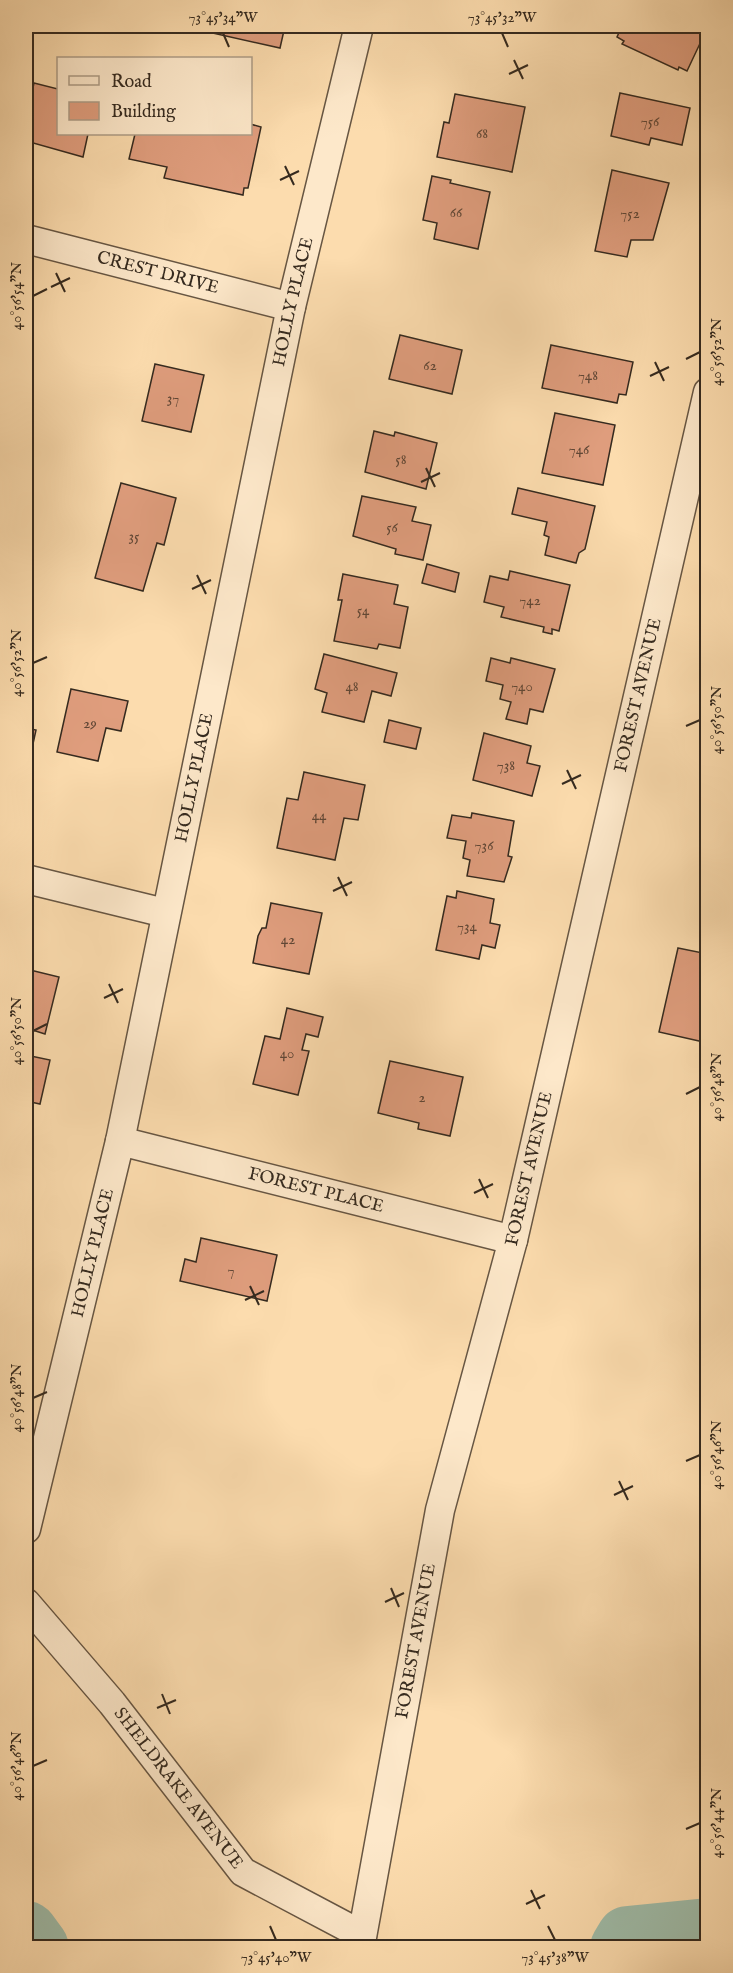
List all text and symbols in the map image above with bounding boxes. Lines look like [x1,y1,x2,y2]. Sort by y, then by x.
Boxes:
text: 73°45'34"W [189,8,258,27]
text: 73°45'32"W [468,8,537,27]
legend [57,57,252,135]
text: Road [111,71,152,94]
text: Building [111,101,176,124]
house number: 756 [641,112,660,131]
house number: 68 [476,124,488,143]
house number: 66 [450,203,463,222]
house number: 752 [620,204,640,223]
street label: HOLLY PLACE [268,235,319,369]
street label: CREST DRIVE [94,246,221,299]
text: 40°56'54"N [7,262,26,330]
text: 40°56'52"N [707,318,726,386]
house number: 62 [423,356,437,375]
house number: 748 [578,366,598,385]
house number: 37 [167,389,179,408]
house number: 746 [569,440,590,459]
house number: 58 [395,450,407,469]
house number: 56 [386,518,399,537]
house number: 35 [128,527,140,546]
house number: 742 [519,591,541,610]
house number: 54 [357,601,370,620]
street label: FOREST AVENUE [609,616,667,774]
text: 40°56'52"N [7,629,26,697]
house number: 48 [345,677,359,696]
house number: 740 [511,677,533,696]
text: 40°56'50"N [707,686,726,754]
street label: HOLLY PLACE [170,711,219,845]
house number: 29 [83,714,97,733]
house number: 738 [497,756,515,775]
house number: 44 [312,806,327,825]
house number: 736 [475,836,494,855]
house number: 734 [457,917,478,936]
house number: 42 [281,930,295,949]
text: 40°56'50"N [7,997,26,1065]
house number: 40 [280,1044,294,1063]
text: 40°56'48"N [707,1052,726,1122]
house number: 2 [418,1088,426,1107]
street label: FOREST AVENUE [501,1089,558,1248]
street label: FOREST PLACE [246,1162,386,1218]
street label: HOLLY PLACE [66,1186,120,1320]
house number: 7 [227,1261,235,1280]
text: 40°56'48"N [7,1363,26,1433]
text: 40°56'46"N [707,1420,726,1490]
street label: FOREST AVENUE [391,1562,442,1721]
street label: SHELDRAKE AVENUE [108,1703,248,1874]
text: 40°56'46"N [7,1731,26,1801]
text: 40°56'44"N [707,1788,726,1858]
text: 73°45'40"W [241,1948,312,1967]
text: 73°45'38"W [521,1948,589,1967]

